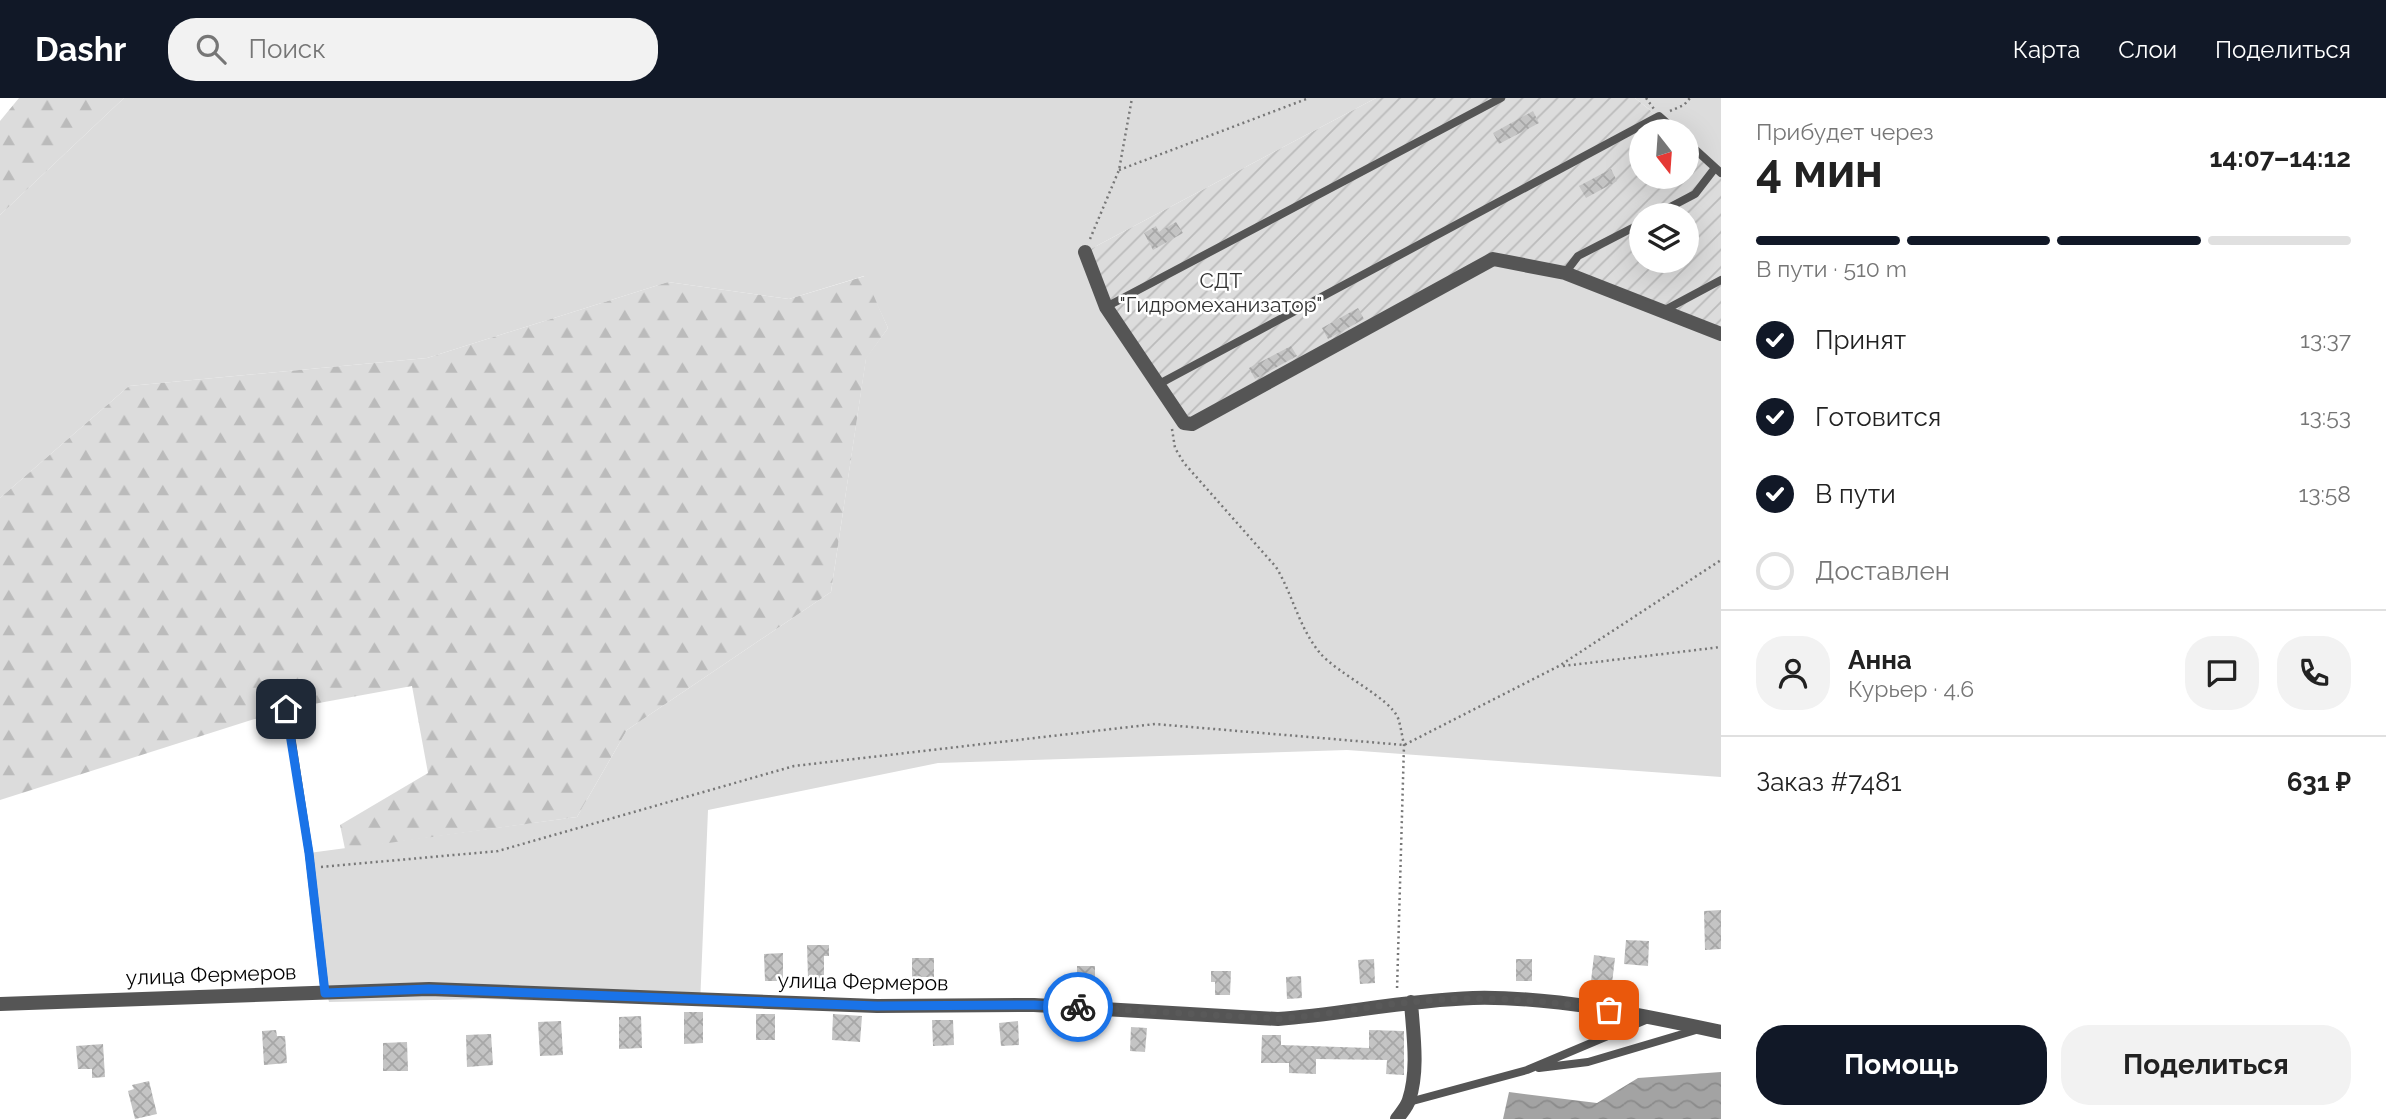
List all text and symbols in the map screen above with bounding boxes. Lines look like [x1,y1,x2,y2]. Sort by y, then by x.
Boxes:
search box [168,18,658,81]
text: Dashr [35,30,126,69]
icon: search [192,30,230,68]
text: Поиск [248,34,326,64]
text: Карта [2013,35,2080,64]
text: Слои [2118,35,2177,64]
text: Поделиться [2215,35,2351,64]
text: Прибудет через [1756,118,1934,145]
north arrow [1629,119,1699,189]
map controls [1629,119,1699,273]
text: 14:07–14:12 [2210,143,2351,173]
text: 4 мин [1756,144,1883,198]
button: layers [1629,203,1699,273]
text: В пути · 510 m [1756,255,1907,282]
park label: СДТ "Гидромеханизатор" [1120,268,1322,317]
icon: check [1756,321,1794,359]
text: Принят [1815,325,1906,355]
text: 13:37 [2300,326,2351,353]
icon: check [1756,398,1794,436]
text: Готовится [1815,402,1941,432]
text: 13:53 [2300,403,2351,430]
icon: check [1756,475,1794,513]
text: В пути [1815,479,1896,509]
text: 13:58 [2298,480,2351,507]
text: Доставлен [1815,556,1950,586]
button: person [1756,636,1830,710]
button: chat [2185,636,2259,710]
button: phone [2277,636,2351,710]
text: Анна [1848,645,1912,675]
text: Курьер · 4.6 [1848,675,1974,702]
pin [256,679,316,739]
icon: home [267,690,305,728]
text: Заказ #7481 [1756,767,1902,797]
text: 631 ₽ [2287,767,2351,797]
street label: улица Фермеров [125,959,297,990]
street label: улица Фермеров [777,968,949,995]
courier [1043,972,1113,1042]
pin [1579,980,1639,1040]
icon: bike [1059,988,1097,1026]
icon: bag [1590,991,1628,1029]
button: Помощь [1756,1025,2047,1105]
button: Поделиться [2061,1025,2351,1105]

